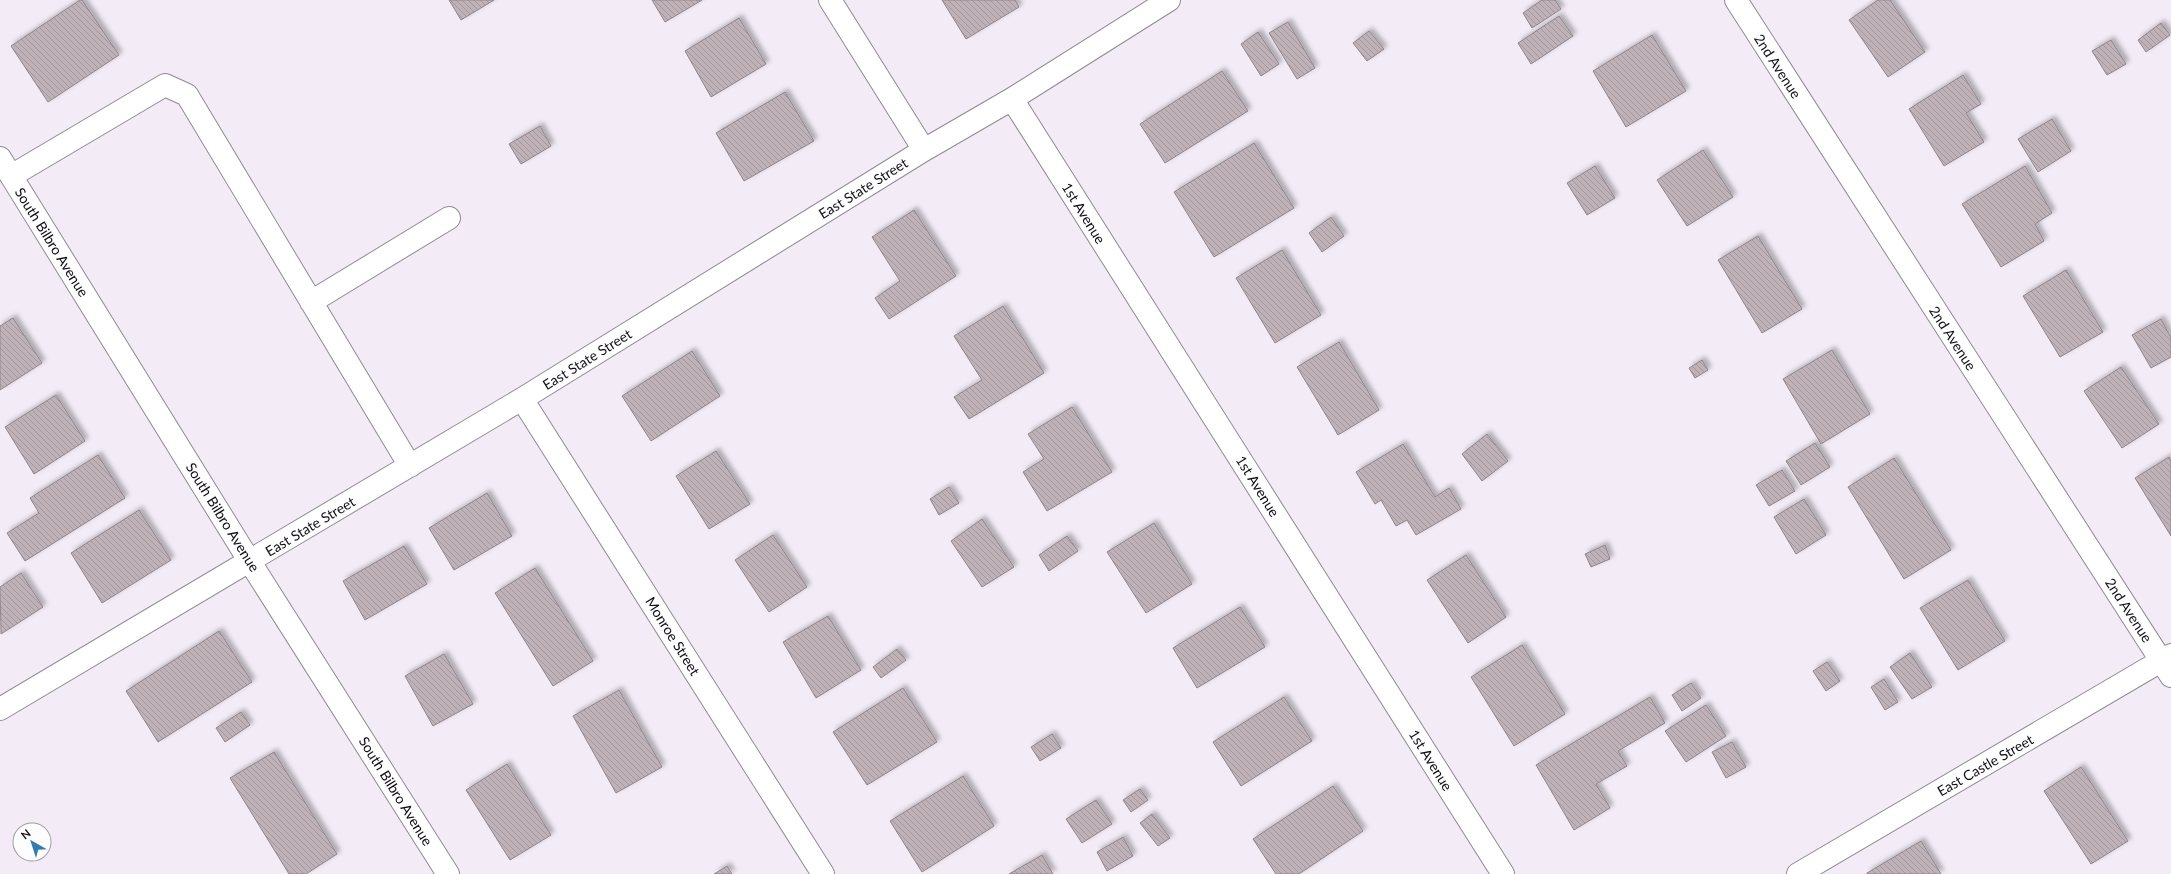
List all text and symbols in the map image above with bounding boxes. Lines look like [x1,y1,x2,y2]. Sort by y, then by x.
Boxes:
street label: 2nd Avenue [1751,31,1805,101]
street label: East State Street [815,154,911,222]
street label: 1st Avenue [1059,179,1109,247]
street label: South Bilbro Avenue [12,184,92,300]
street label: 2nd Avenue [1926,303,1980,373]
street label: East State Street [539,325,635,393]
street label: 1st Avenue [1233,452,1283,520]
street label: South Bilbro Avenue [183,459,263,575]
street label: East State Street [262,493,358,559]
street label: 2nd Avenue [2102,575,2156,645]
street label: Monroe Street [642,594,704,678]
street label: 1st Avenue [1406,726,1456,794]
street label: East Castle Street [1934,731,2036,799]
street label: South Bilbro Avenue [356,733,436,849]
north arrow [12,822,52,862]
text: N [18,826,33,842]

